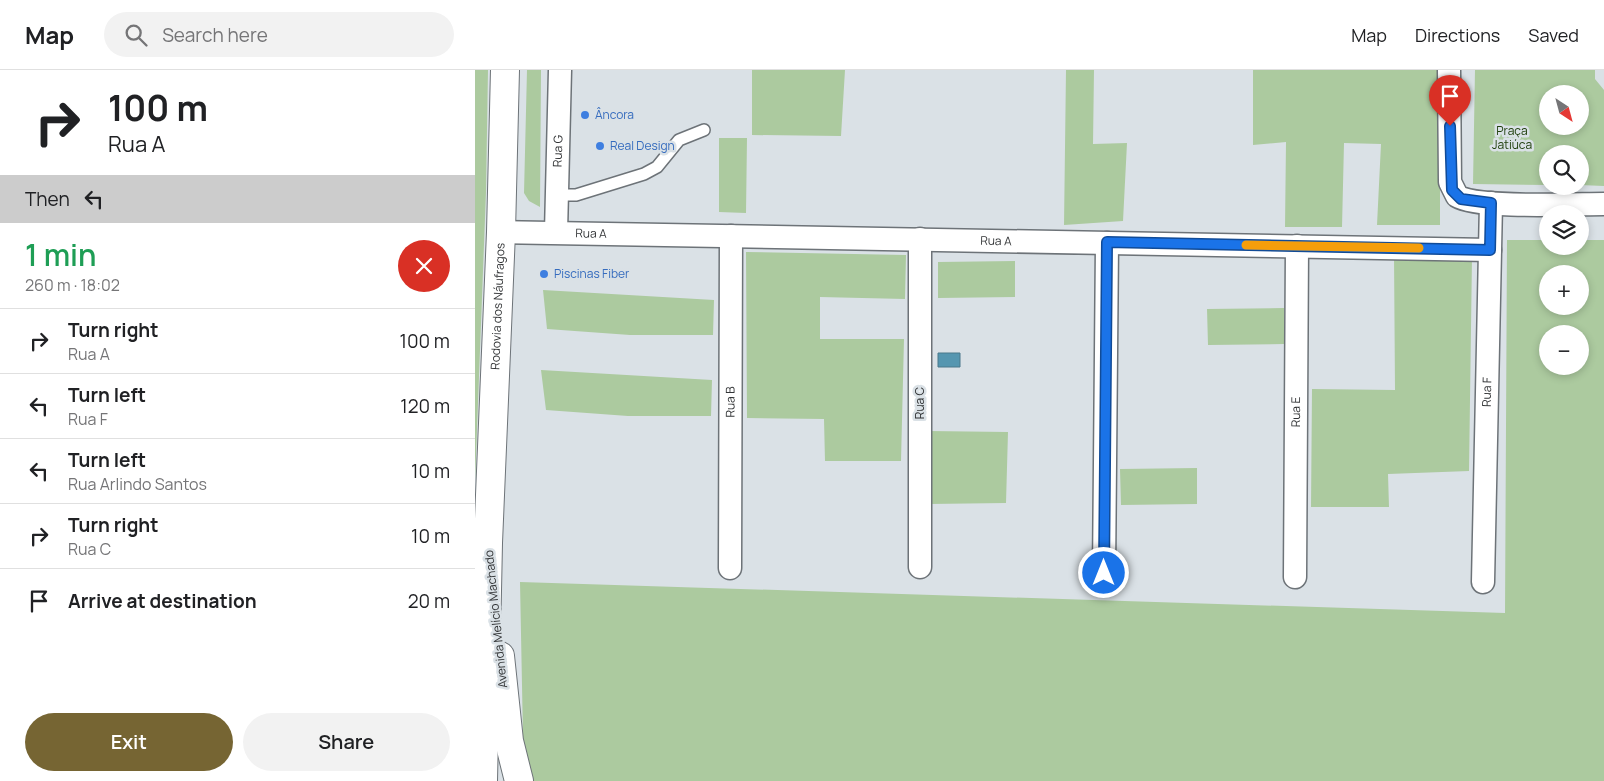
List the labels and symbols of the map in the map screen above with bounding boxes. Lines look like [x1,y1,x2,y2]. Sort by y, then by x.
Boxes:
pin [1429,75,1471,126]
north arrow [1539,85,1589,135]
place label: Âncora [595,106,634,123]
marker: Âncora [579,109,591,121]
park label: Praça Jatiúca [1492,122,1532,153]
street label: Rua G [549,134,566,167]
place label: Real Design [610,137,675,154]
marker: Real Design [594,140,606,152]
street label: Rua A [575,224,607,242]
street label: Rua A [980,232,1012,249]
street label: Rodovia dos Náufragos [486,242,509,370]
place label: Piscinas Fiber [554,265,630,282]
marker: Piscinas Fiber [538,268,550,280]
street label: Rua F [1478,377,1495,407]
street label: Rua B [721,386,739,418]
street label: Rua C [911,386,928,419]
street label: Rua E [1287,396,1304,427]
position arrow [1077,546,1129,598]
street label: Avenida Melício Machado [480,549,511,689]

